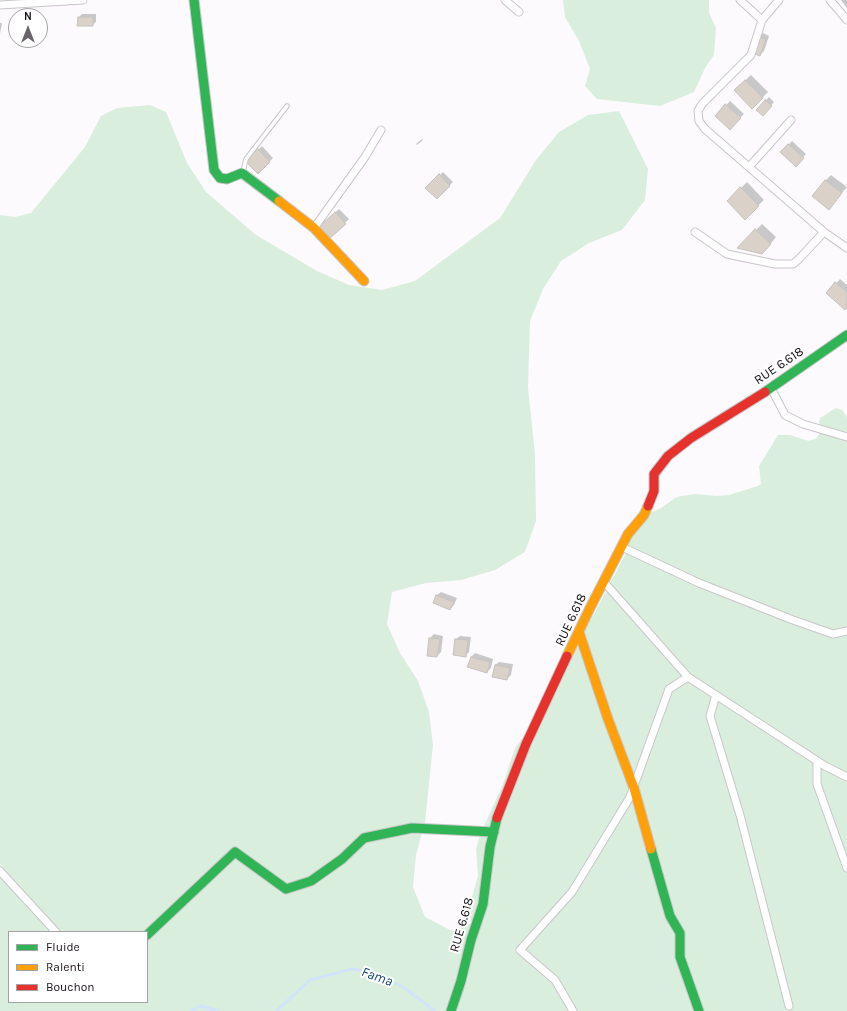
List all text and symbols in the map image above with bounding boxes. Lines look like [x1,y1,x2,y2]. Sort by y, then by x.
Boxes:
north arrow [8,8,48,48]
text: N [24,10,32,23]
street label: RUE 6.618 [751,344,807,388]
street label: RUE 6.618 [552,591,590,649]
street label: RUE 6.618 [447,896,477,954]
legend [8,931,148,1003]
text: Fluide [46,940,80,954]
text: Ralenti [46,960,85,974]
water label: Fama [359,964,395,990]
text: Bouchon [46,980,95,994]

